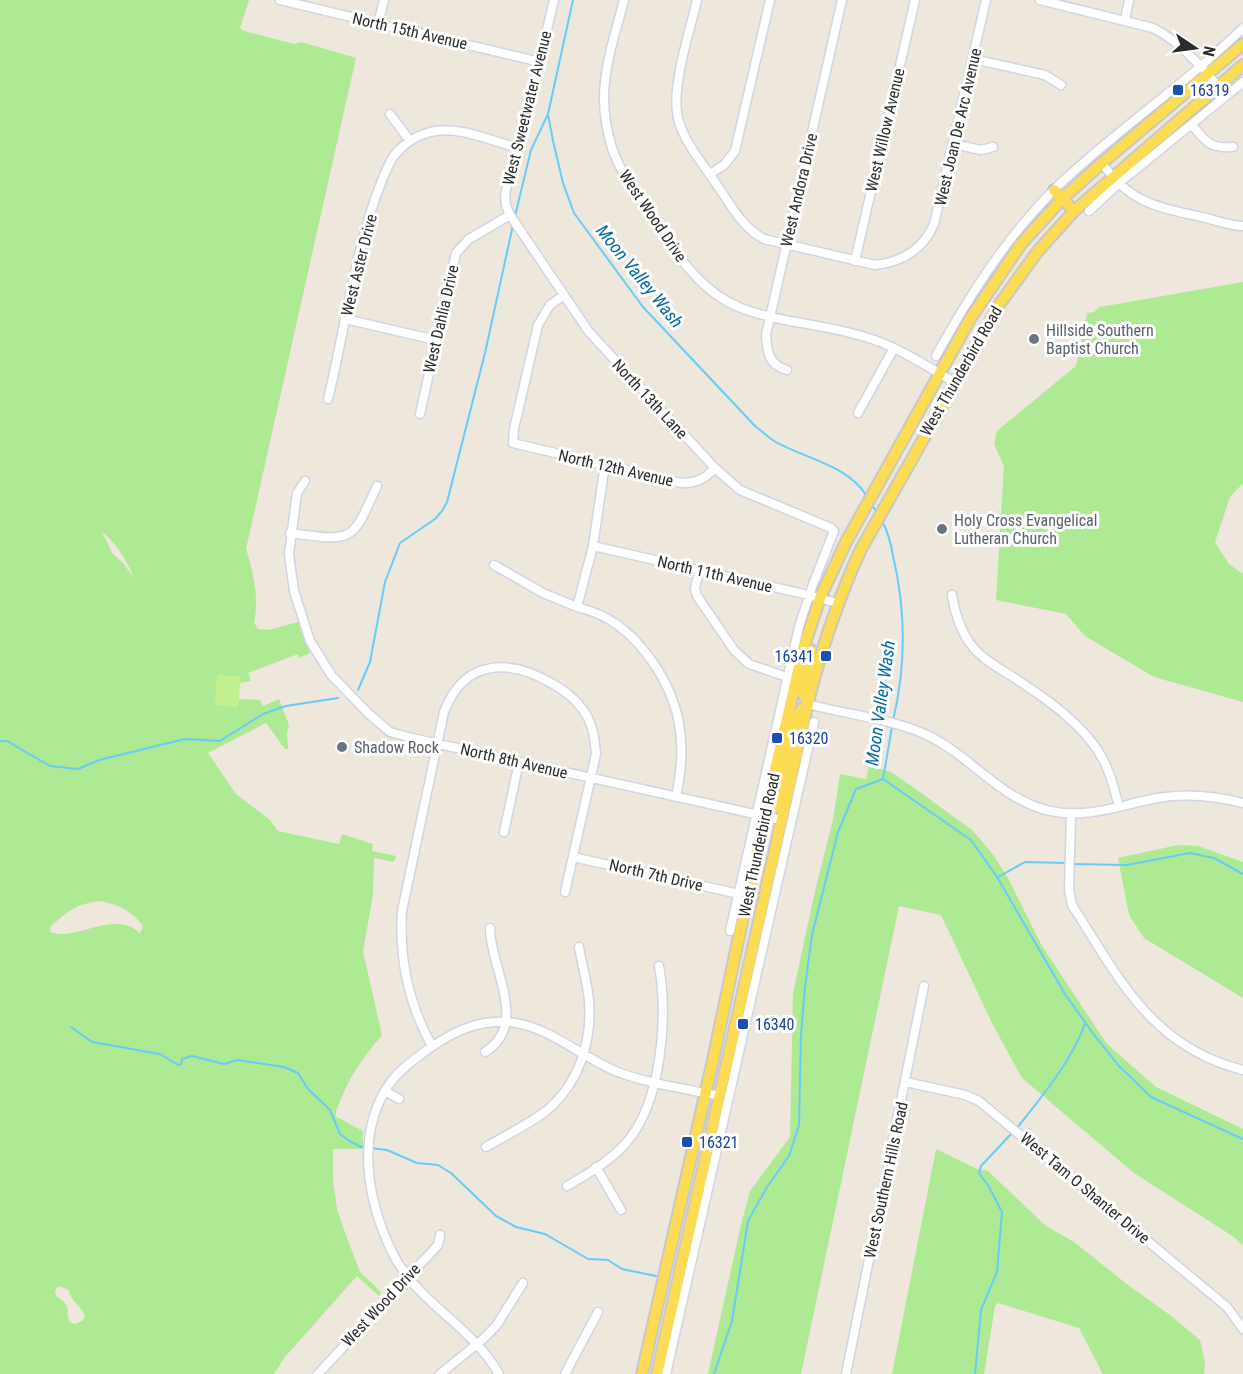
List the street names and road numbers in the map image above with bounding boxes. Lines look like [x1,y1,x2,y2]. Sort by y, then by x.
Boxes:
street label: North 15th Avenue [351,9,469,53]
street label: West Sweetwater Avenue [499,29,555,187]
street label: West Joan De Arc Avenue [931,46,985,208]
street label: West Willow Avenue [862,66,908,194]
street label: West Andora Drive [777,131,821,249]
street label: West Wood Drive [615,166,691,266]
street label: West Aster Drive [337,212,381,318]
street label: West Dahlia Drive [419,263,463,375]
street label: West Thunderbird Road [916,303,1006,439]
street label: North 13th Lane [608,355,692,443]
street label: North 12th Avenue [557,446,675,490]
street label: North 11th Avenue [656,552,774,596]
street label: North 8th Avenue [459,739,569,783]
street label: West Thunderbird Road [734,771,784,919]
street label: North 7th Drive [607,855,705,895]
street label: West Southern Hills Road [860,1100,912,1260]
street label: West Tam O Shanter Drive [1016,1128,1154,1248]
street label: West Wood Drive [338,1260,424,1350]

